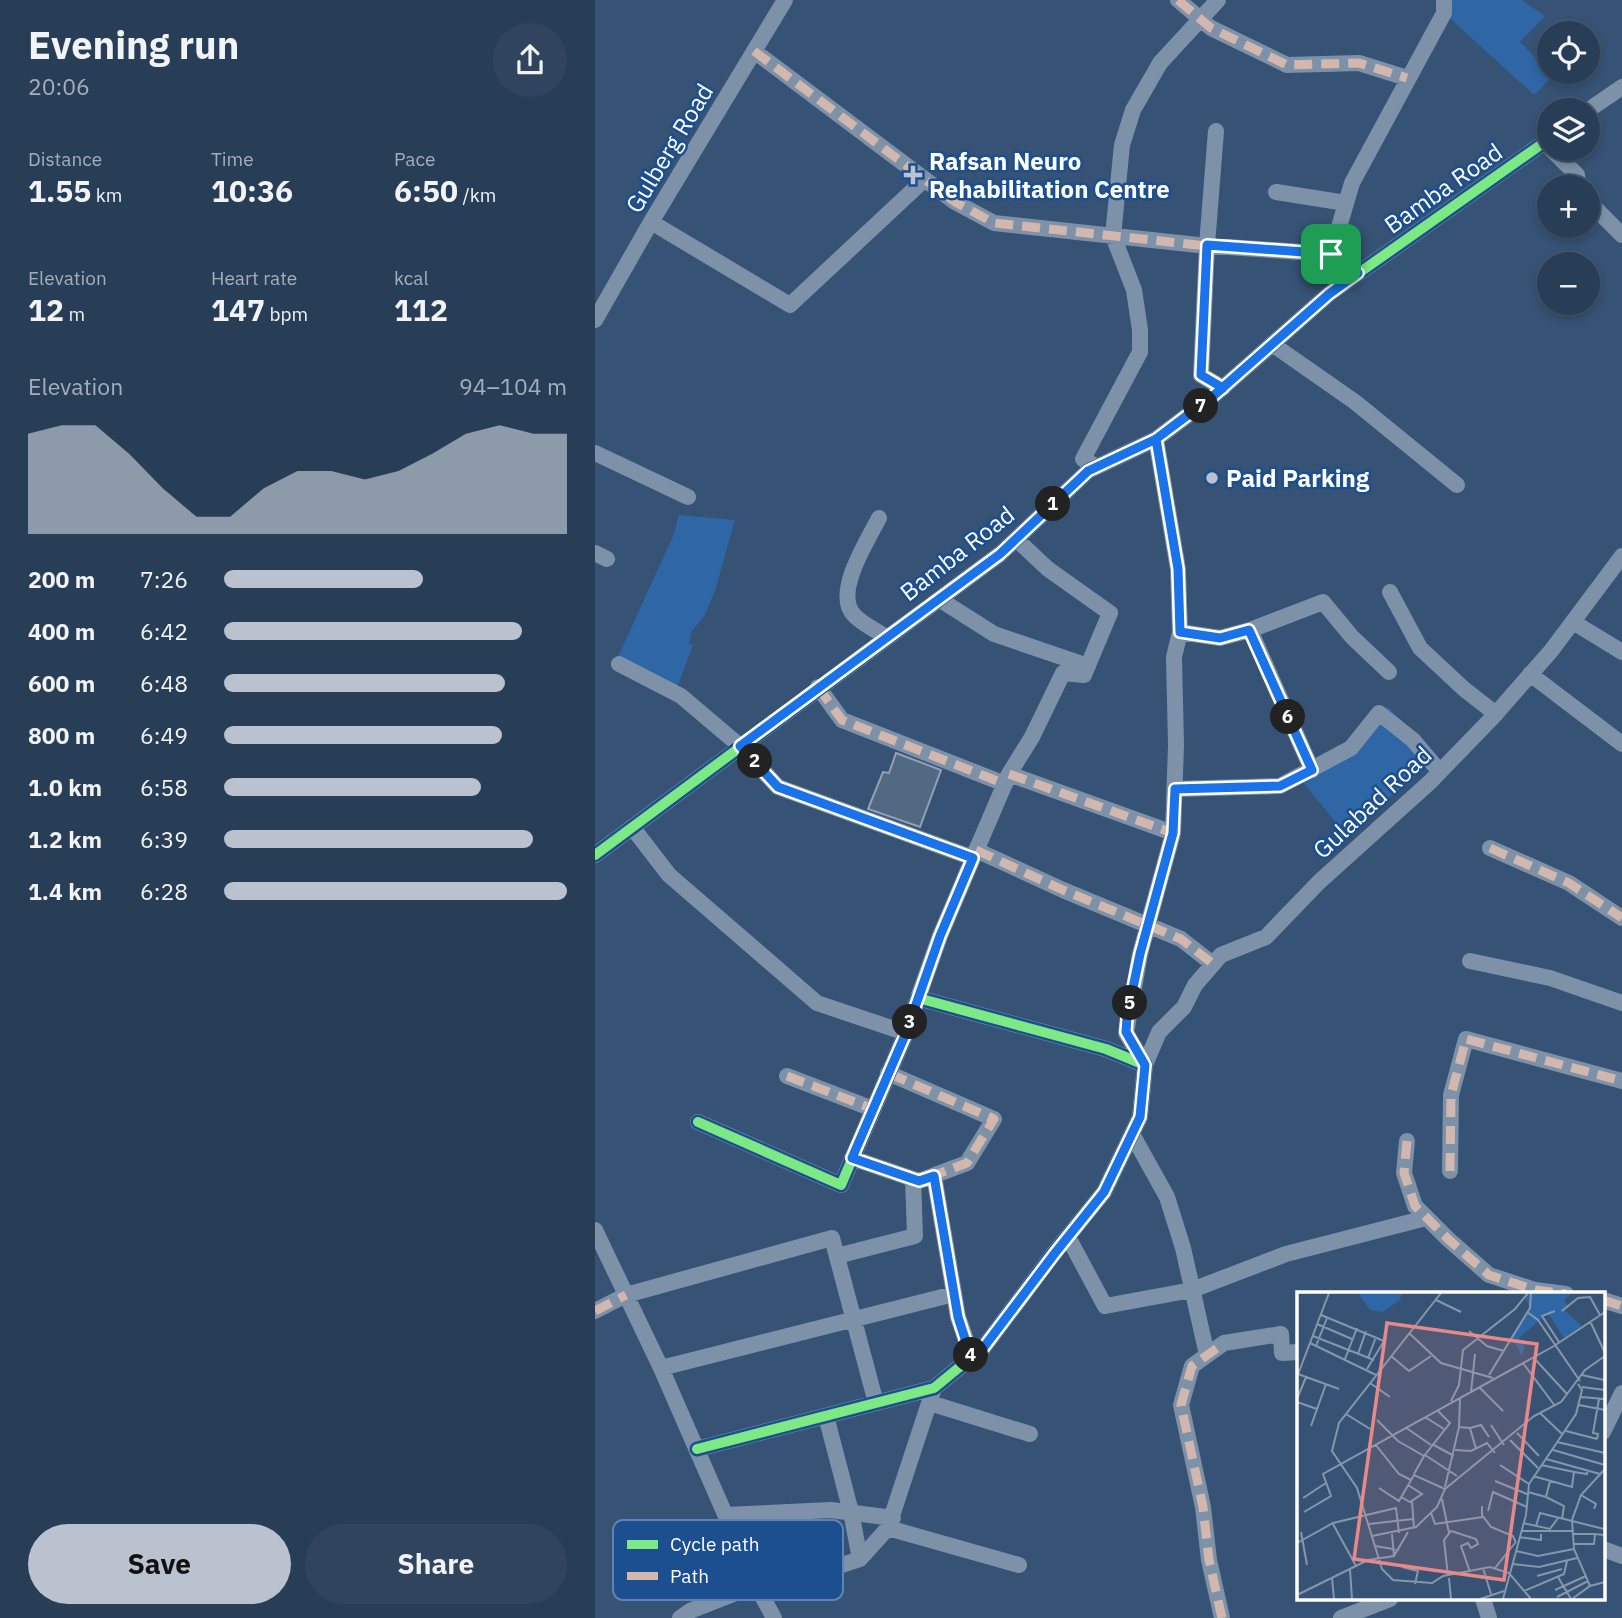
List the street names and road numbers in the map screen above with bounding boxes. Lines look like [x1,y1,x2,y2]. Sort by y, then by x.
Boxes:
street label: Gulberg Road [618,77,720,219]
street label: Bamba Road [1378,136,1508,240]
street label: Bamba Road [893,498,1021,608]
street label: Gulabad Road [1306,739,1438,865]

